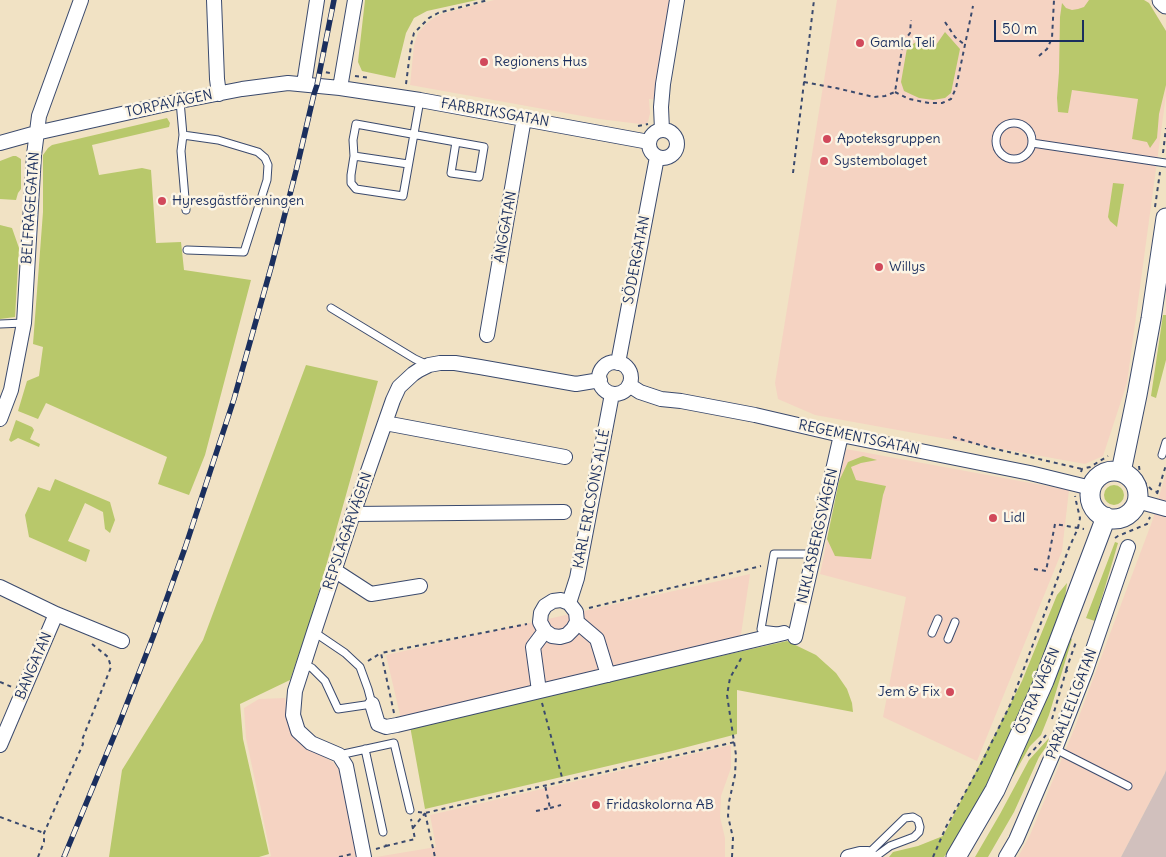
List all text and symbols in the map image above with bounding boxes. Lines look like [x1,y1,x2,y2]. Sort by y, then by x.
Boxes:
scale bar [996,10,1086,42]
text: 50 m [1002,19,1037,38]
place label: Gamla Teli [870,35,935,51]
marker: Gamla Teli [854,37,866,49]
place label: Regionens Hus [494,54,587,70]
marker: Regionens Hus [478,56,490,68]
street label: TORPAVÄGEN [124,87,214,121]
street label: FARBRIKSGATAN [440,95,550,131]
place label: Apoteksgruppen [837,131,941,147]
marker: Apoteksgruppen [821,133,833,145]
street label: BELFRAGEGATAN [19,151,43,265]
place label: Systembolaget [834,153,927,169]
marker: Systembolaget [818,155,830,167]
street label: ÄNGGATAN [491,190,521,264]
place label: Hyresgästföreningen [172,193,304,209]
marker: Hyresgästföreningen [156,195,168,207]
street label: SÖDERGATAN [620,214,654,306]
place label: Willys [889,259,925,275]
marker: Willys [873,261,885,273]
street label: REGEMENTSGATAN [797,417,921,459]
street label: KARL ERICSONS ALLÉ [570,428,614,570]
street label: NIKLASBERGSVÄGEN [794,467,842,605]
street label: REPSLAGARVÄGEN [320,470,376,592]
place label: Lidl [1003,510,1025,526]
marker: Lidl [987,512,999,524]
street label: BANGATAN [12,630,56,702]
street label: ÖSTRA VÄGEN [1012,645,1064,737]
street label: PARALLELLGATAN [1043,646,1101,762]
place label: Jem & Fix [878,684,940,700]
marker: Jem & Fix [944,686,956,698]
place label: Fridaskolorna AB [606,797,714,813]
marker: Fridaskolorna AB [590,799,602,811]

